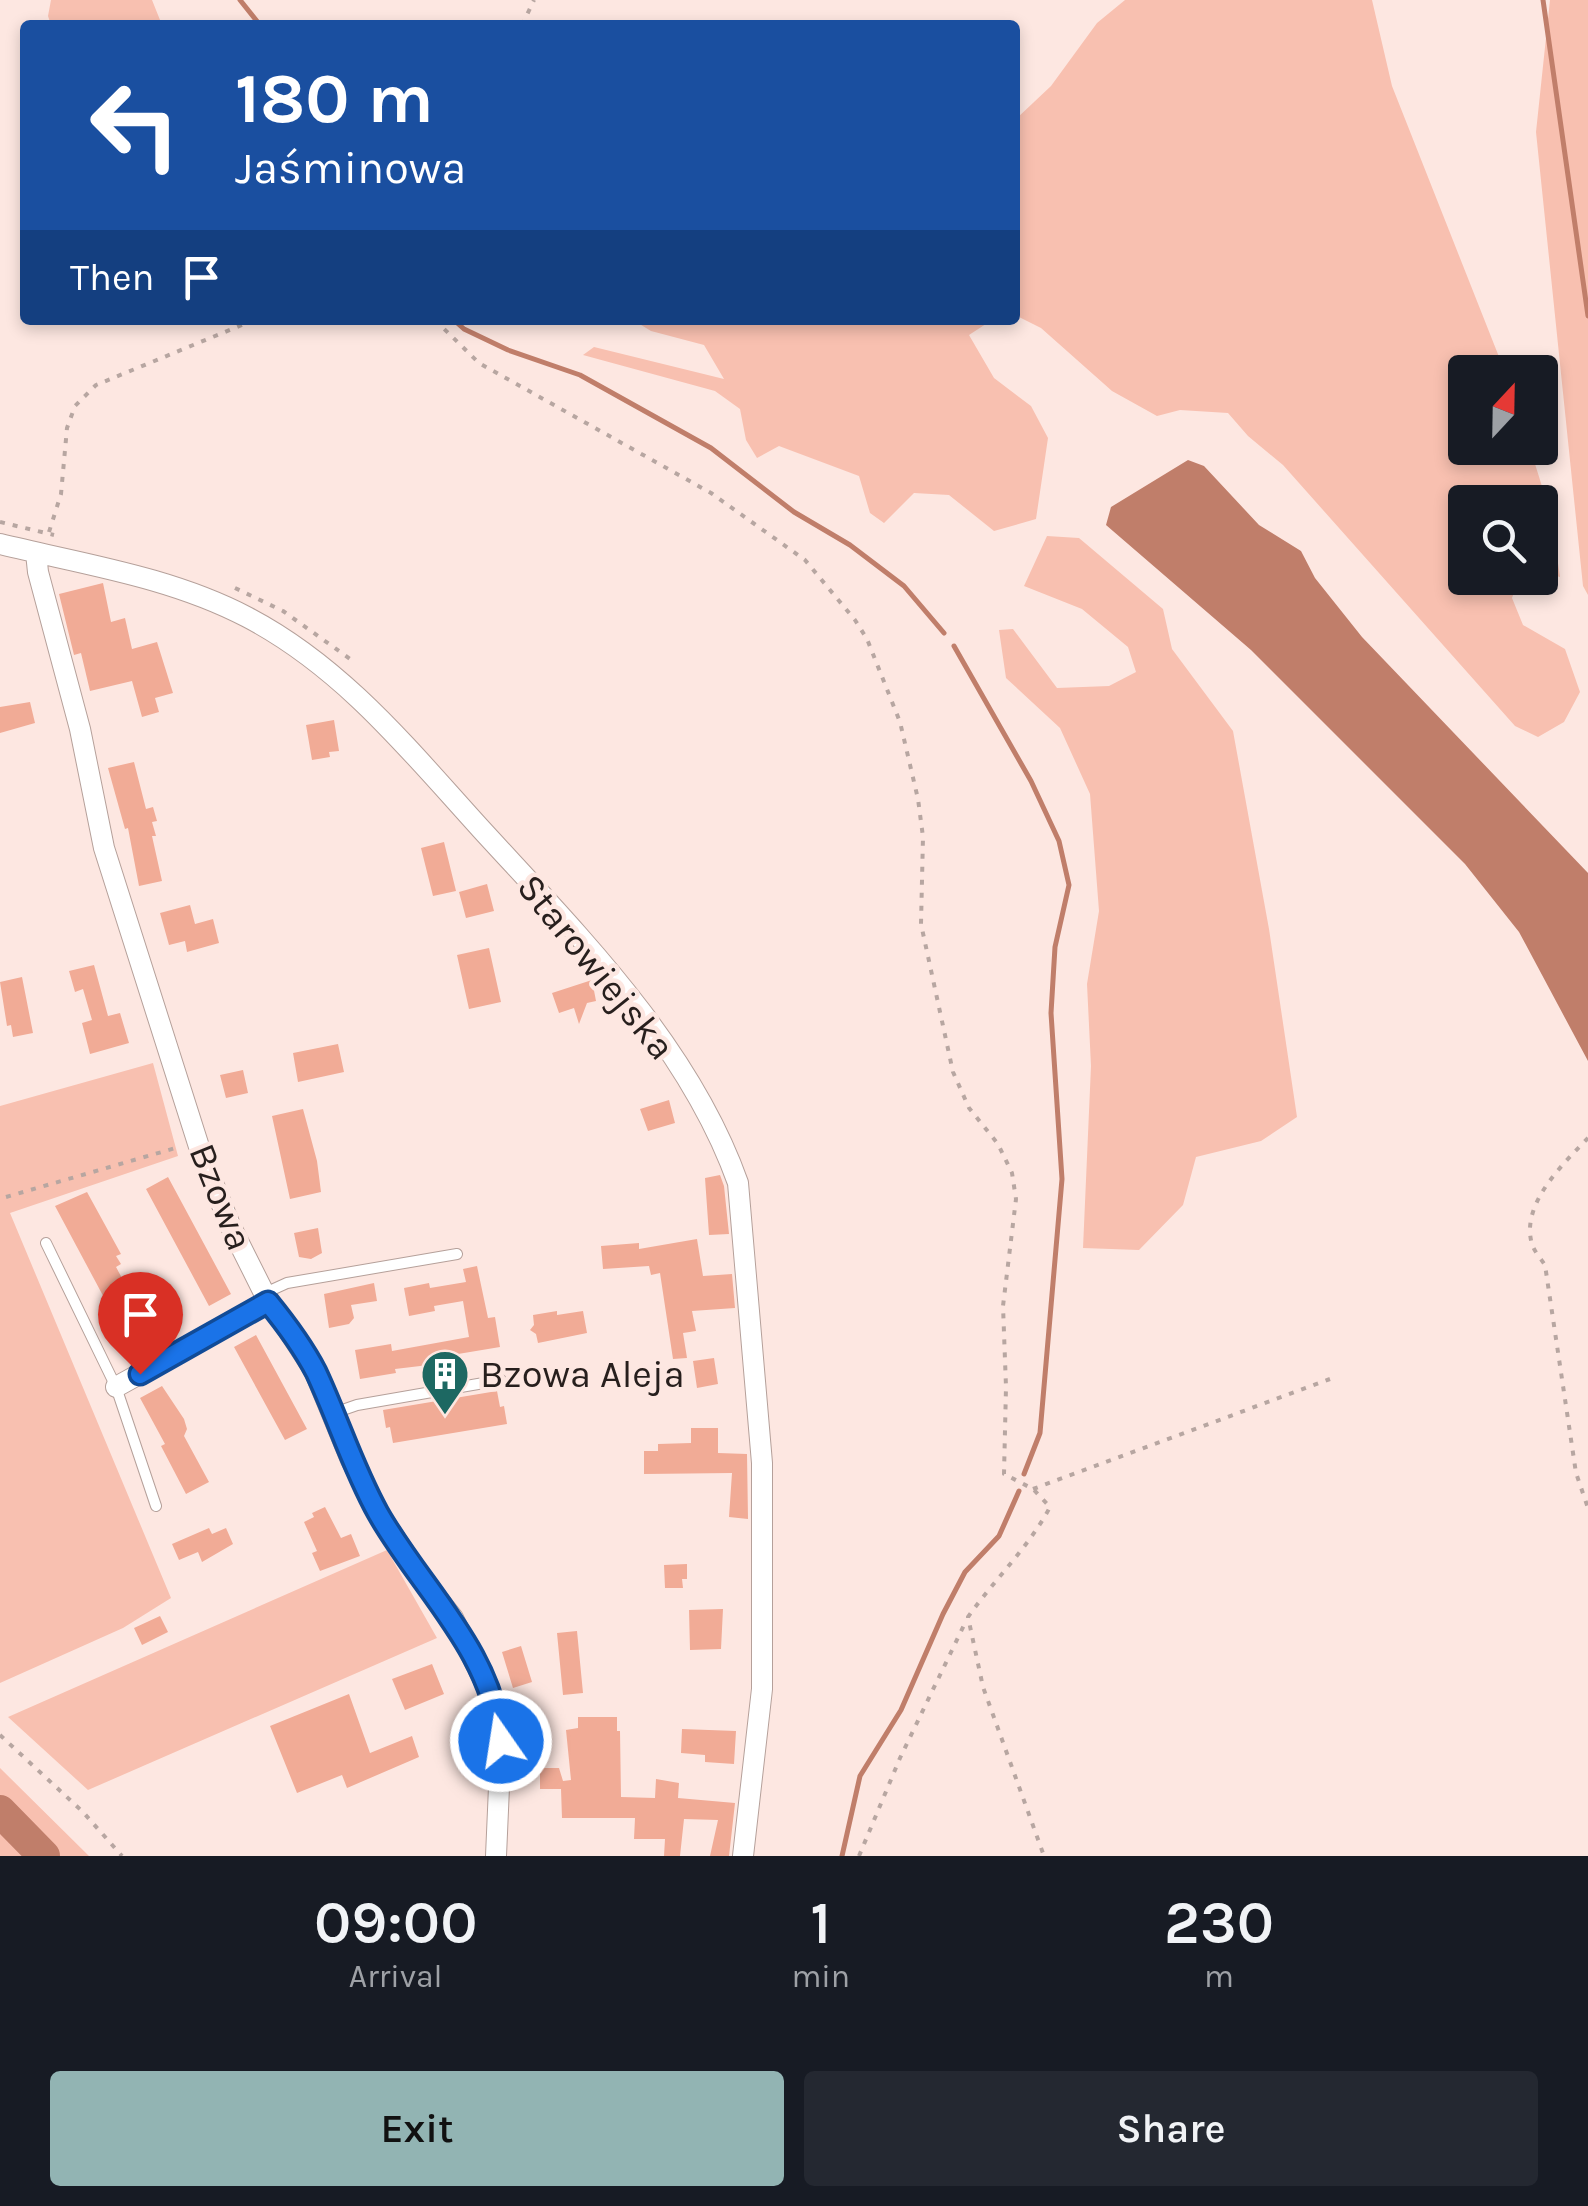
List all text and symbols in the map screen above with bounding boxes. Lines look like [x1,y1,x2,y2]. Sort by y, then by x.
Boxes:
text: 180 m [235,58,434,140]
icon: left [70,60,200,190]
text: Jaśminowa [235,142,466,194]
icon: arrive [174,250,229,305]
text: Then [70,255,154,300]
north arrow [1448,355,1558,465]
map controls [1448,355,1558,595]
button: search [1448,485,1558,595]
street label: Starowiejska [508,865,684,1069]
street label: Bzowa [179,1137,263,1257]
pin [98,1272,183,1375]
icon: arrive [113,1287,168,1342]
building icon: Bzowa Aleja [419,1348,471,1416]
place label: Bzowa Aleja [480,1352,685,1397]
position arrow [449,1689,553,1793]
text: 09:00 [314,1888,477,1958]
text: 1 [810,1888,831,1958]
text: 230 [1164,1888,1274,1958]
text: Arrival [349,1958,443,1995]
text: min [791,1958,850,1995]
text: m [1204,1958,1234,1995]
button: Exit [50,2071,784,2186]
button: Share [804,2071,1538,2186]

